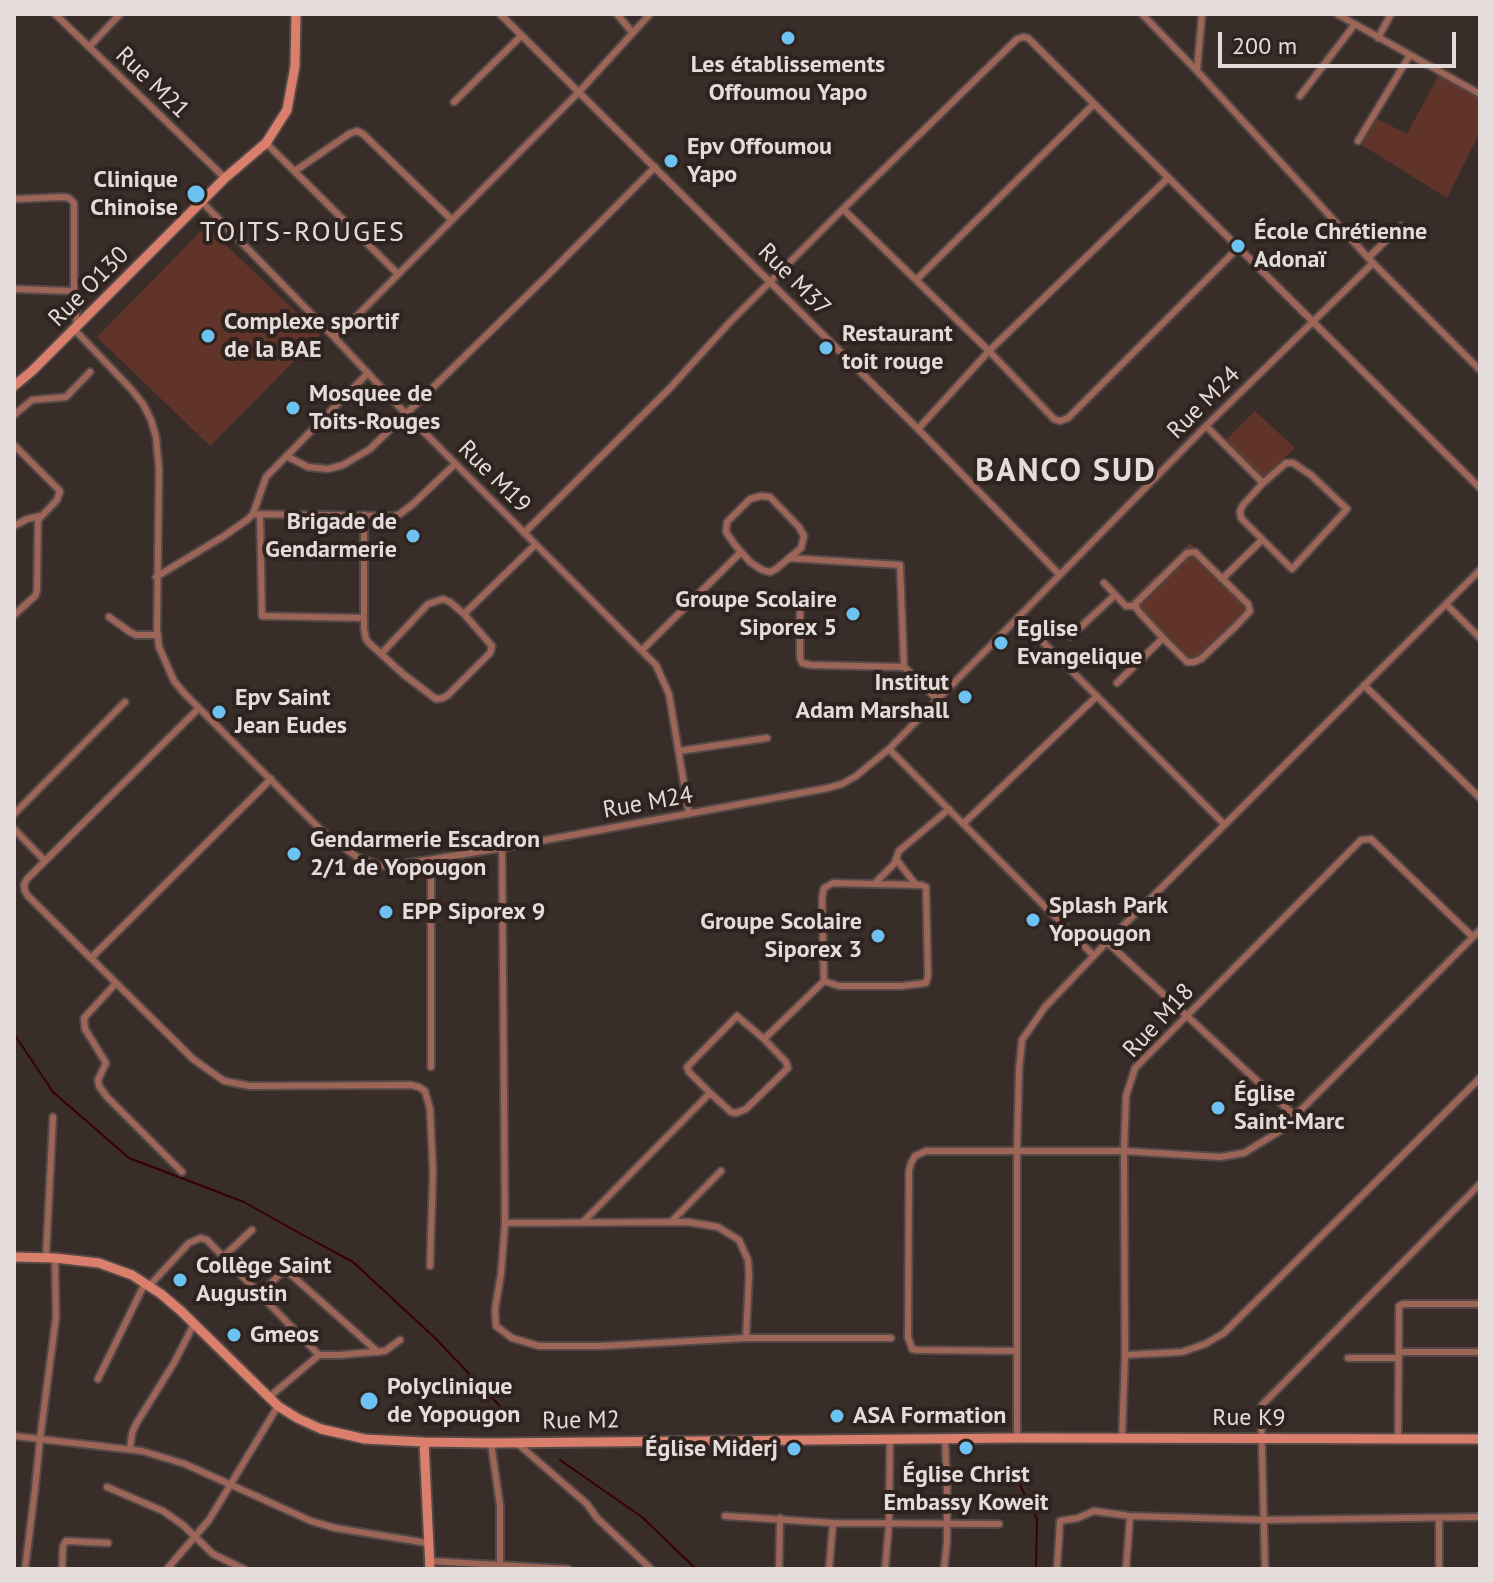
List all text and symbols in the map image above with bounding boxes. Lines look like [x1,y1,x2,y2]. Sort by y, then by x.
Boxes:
scale bar [1222,16,1460,66]
marker: Les établissements Offoumou Yapo [779,29,797,47]
text: 200 m [1232,30,1297,61]
street label: Rue M21 [109,41,195,125]
place label: Les établissements Offoumou Yapo [691,51,885,107]
place label: Epv Offoumou Yapo [687,133,832,189]
marker: Epv Offoumou Yapo [662,152,680,170]
place label: Clinique Chinoise [90,166,178,222]
marker: Clinique Chinoise [185,183,207,205]
district label: TOITS-ROUGES [200,216,406,250]
place label: École Chrétienne Adonaï [1254,218,1427,274]
marker: École Chrétienne Adonaï [1229,237,1247,255]
street label: Rue M37 [752,238,836,322]
street label: Rue O130 [43,241,135,333]
place label: Complexe sportif de la BAE [224,308,398,364]
place label: Restaurant toit rouge [842,320,953,376]
marker: Complexe sportif de la BAE [199,327,217,345]
marker: Restaurant toit rouge [817,339,835,357]
street label: Rue M24 [1162,361,1246,445]
place label: Mosquee de Toits-Rouges [309,380,440,436]
marker: Mosquee de Toits-Rouges [284,399,302,417]
street label: Rue M19 [452,435,536,519]
district label: BANCO SUD [975,453,1157,491]
place label: Brigade de Gendarmerie [265,508,397,564]
marker: Brigade de Gendarmerie [404,527,422,545]
place label: Groupe Scolaire Siporex 5 [675,586,837,642]
marker: Groupe Scolaire Siporex 5 [844,605,862,623]
place label: Eglise Evangelique [1017,615,1142,671]
marker: Eglise Evangelique [992,634,1010,652]
place label: Institut Adam Marshall [795,669,949,725]
place label: Epv Saint Jean Eudes [235,684,347,740]
marker: Institut Adam Marshall [956,688,974,706]
marker: Epv Saint Jean Eudes [210,703,228,721]
street label: Rue M24 [601,781,695,825]
place label: Gendarmerie Escadron 2/1 de Yopougon [310,826,540,882]
marker: Gendarmerie Escadron 2/1 de Yopougon [285,845,303,863]
place label: Splash Park Yopougon [1049,892,1168,948]
place label: EPP Siporex 9 [402,898,545,926]
marker: EPP Siporex 9 [377,903,395,921]
place label: Groupe Scolaire Siporex 3 [700,908,862,964]
marker: Splash Park Yopougon [1024,911,1042,929]
marker: Groupe Scolaire Siporex 3 [869,927,887,945]
street label: Rue M18 [1118,978,1200,1064]
place label: Église Saint-Marc [1234,1080,1345,1136]
marker: Église Saint-Marc [1209,1099,1227,1117]
place label: Collège Saint Augustin [196,1252,331,1308]
marker: Collège Saint Augustin [171,1271,189,1289]
place label: Gmeos [250,1321,319,1349]
marker: Gmeos [225,1326,243,1344]
place label: Polyclinique de Yopougon [387,1373,520,1429]
marker: Polyclinique de Yopougon [358,1390,380,1412]
place label: ASA Formation [853,1402,1006,1430]
street label: Rue K9 [1212,1404,1286,1432]
street label: Rue M2 [542,1406,620,1436]
marker: ASA Formation [828,1407,846,1425]
place label: Église Miderj [645,1435,778,1463]
marker: Église Christ Embassy Koweit [957,1439,975,1457]
marker: Église Miderj [785,1440,803,1458]
place label: Église Christ Embassy Koweit [884,1461,1048,1517]

